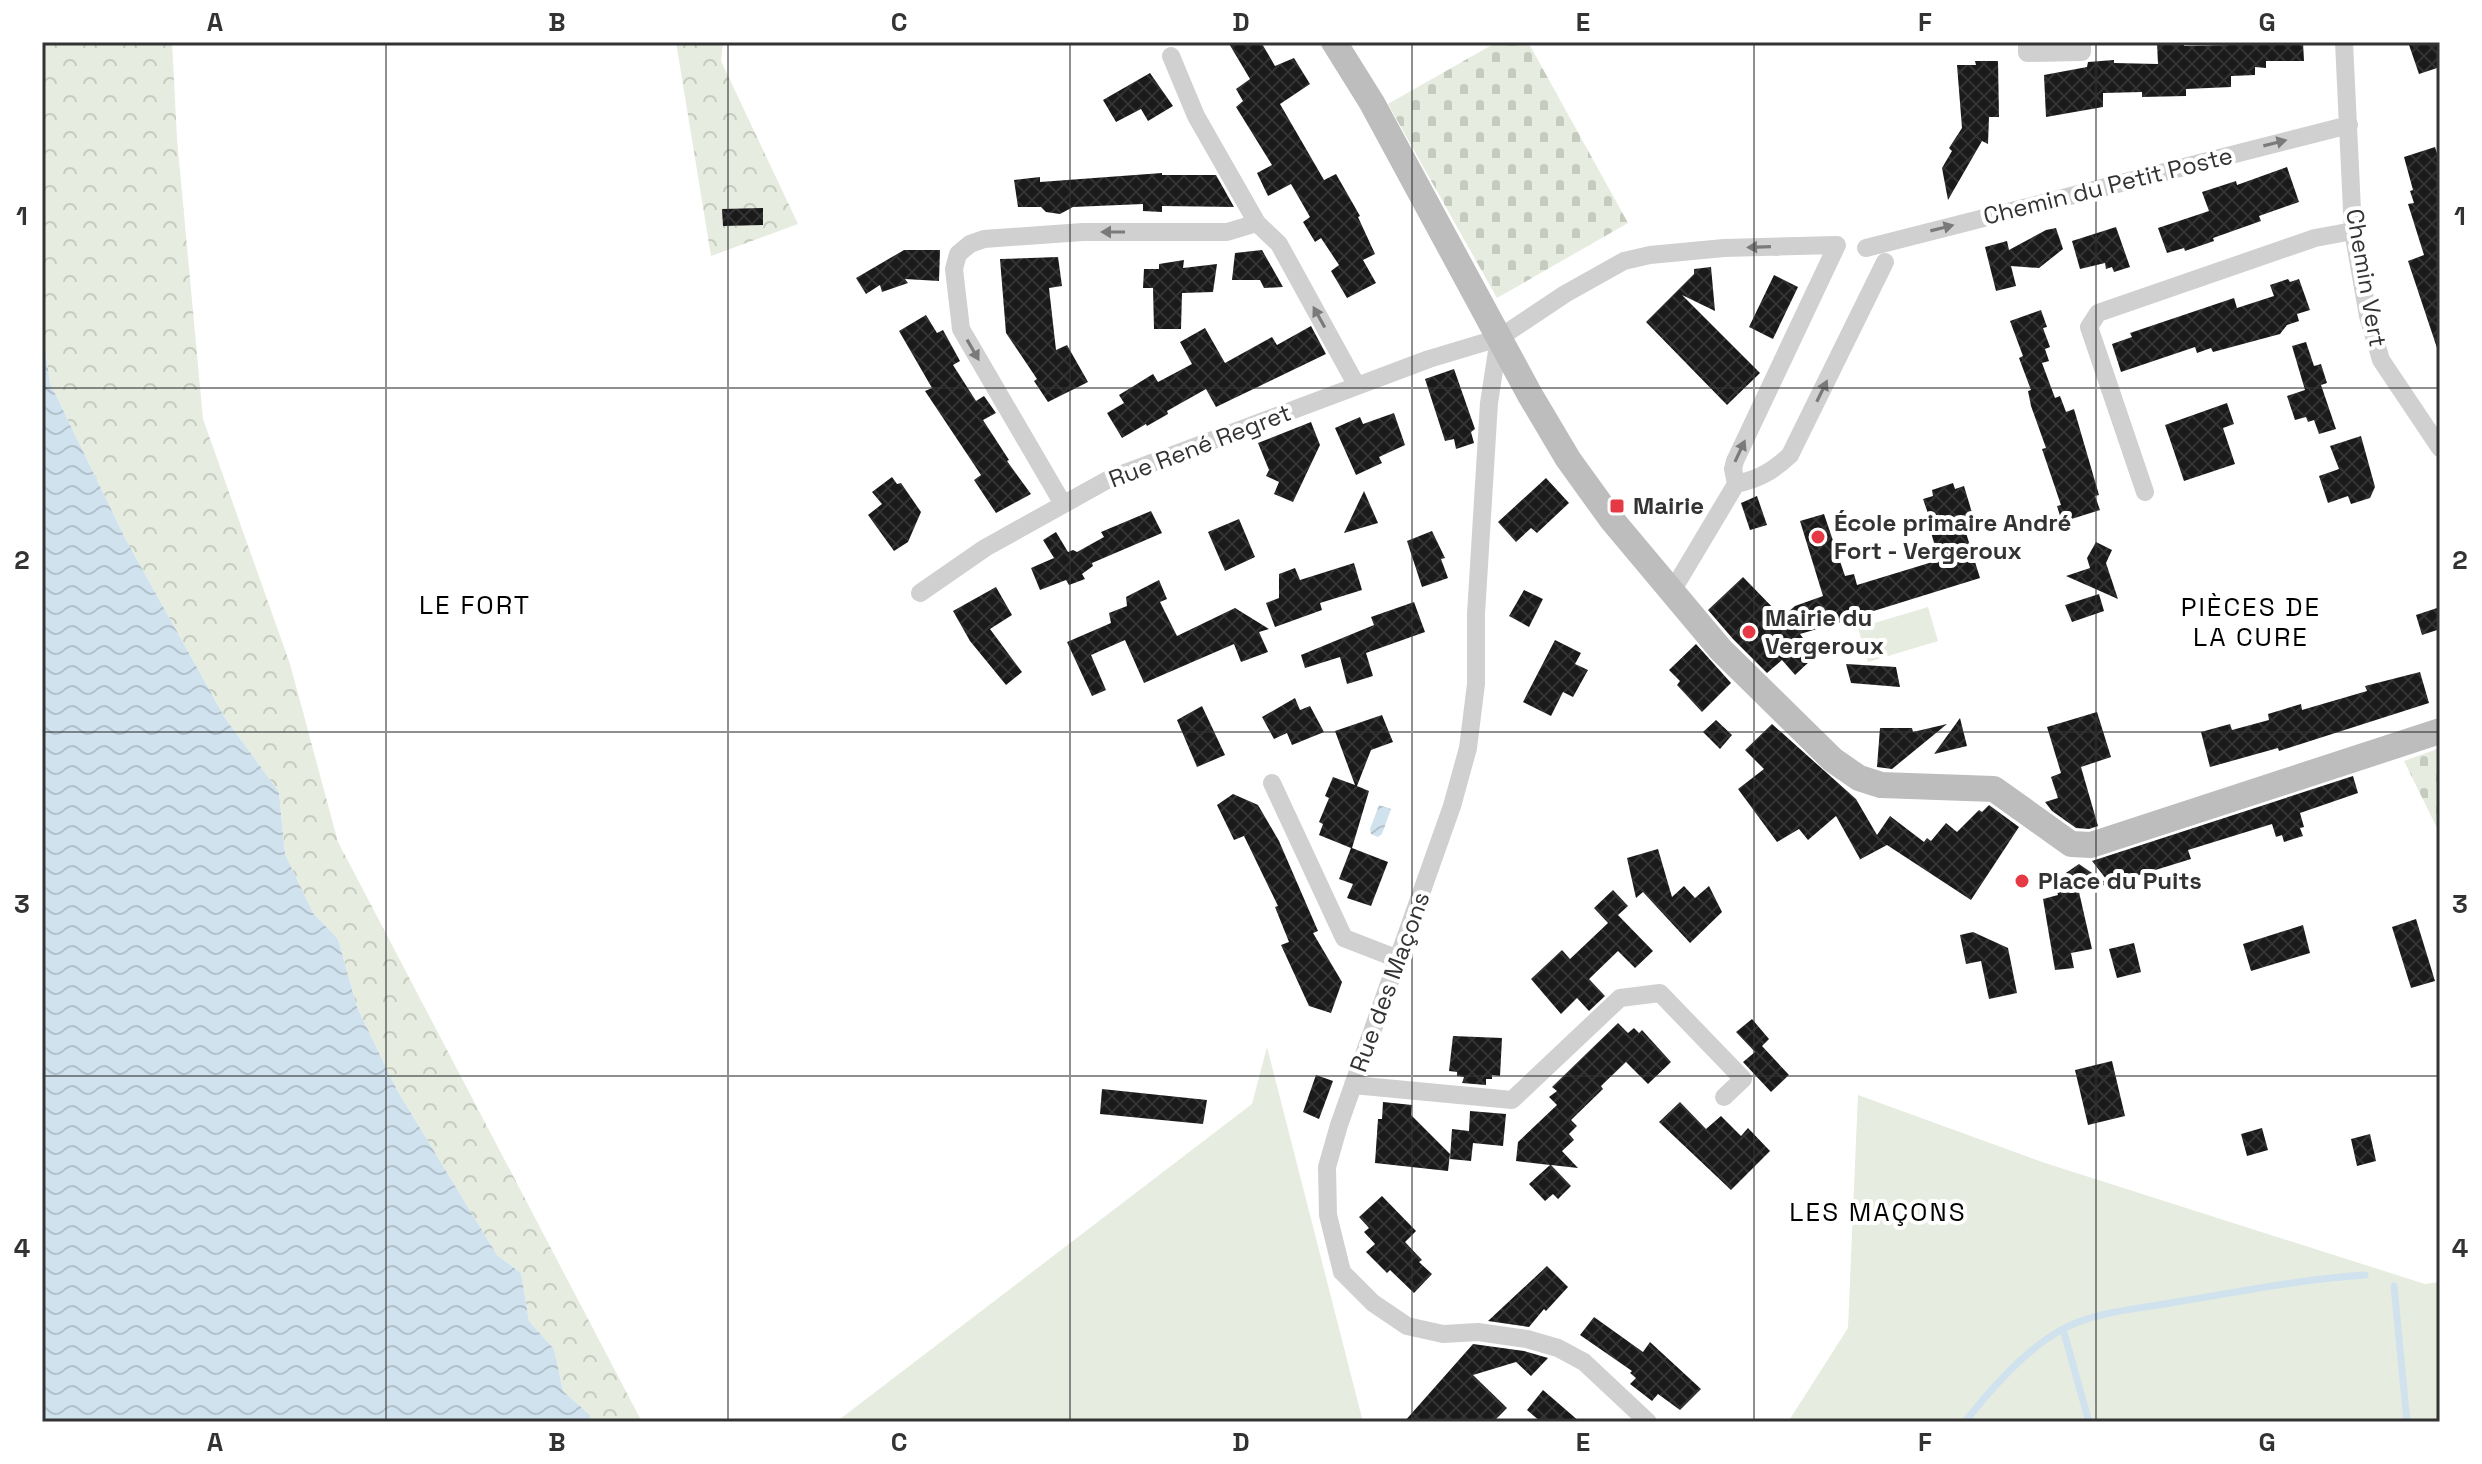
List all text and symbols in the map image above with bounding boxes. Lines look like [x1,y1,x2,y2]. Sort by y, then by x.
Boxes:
text: A [207,5,224,39]
text: B [548,5,566,39]
text: C [891,5,907,39]
text: D [1232,5,1250,39]
text: E [1576,5,1590,39]
text: F [1918,5,1932,39]
text: G [2258,5,2276,39]
one-way arrow [2263,137,2288,149]
street label: Chemin du Petit Poste [1980,140,2236,232]
text: 1 [16,199,28,233]
text: 1 [2454,199,2466,233]
street label: Chemin Vert [2339,206,2394,349]
one-way arrow [1930,222,1955,234]
one-way arrow [1100,226,1125,238]
one-way arrow [1746,241,1771,254]
one-way arrow [1313,306,1326,329]
one-way arrow [966,339,980,361]
one-way arrow [1815,380,1828,403]
street label: Rue René Regret [1104,397,1295,495]
one-way arrow [1733,439,1747,463]
place label: Mairie [1633,490,1704,521]
marker: Mairie [1608,497,1626,515]
place label: École primaire André Fort - Vergeroux [1834,507,2071,566]
marker: École primaire André Fort - Vergeroux [1809,528,1827,546]
text: 2 [14,543,30,577]
text: 2 [2452,543,2468,577]
district label: LE FORT [419,588,531,622]
district label: PIÈCES DE LA CURE [2181,590,2321,654]
place label: Mairie du Vergeroux [1765,602,1884,661]
marker: Mairie du Vergeroux [1740,623,1758,641]
place label: Place du Puits [2038,865,2202,896]
marker: Place du Puits [2013,872,2031,890]
text: 3 [14,887,30,921]
text: 3 [2452,887,2468,921]
street label: Rue des Maçons [1343,888,1436,1076]
district label: LES MAÇONS [1789,1195,1967,1229]
text: 4 [14,1231,30,1265]
text: 4 [2452,1231,2468,1265]
text: A [207,1425,224,1459]
text: B [548,1425,566,1459]
text: C [891,1425,907,1459]
text: D [1232,1425,1250,1459]
text: E [1576,1425,1590,1459]
text: F [1918,1425,1932,1459]
text: G [2258,1425,2276,1459]

